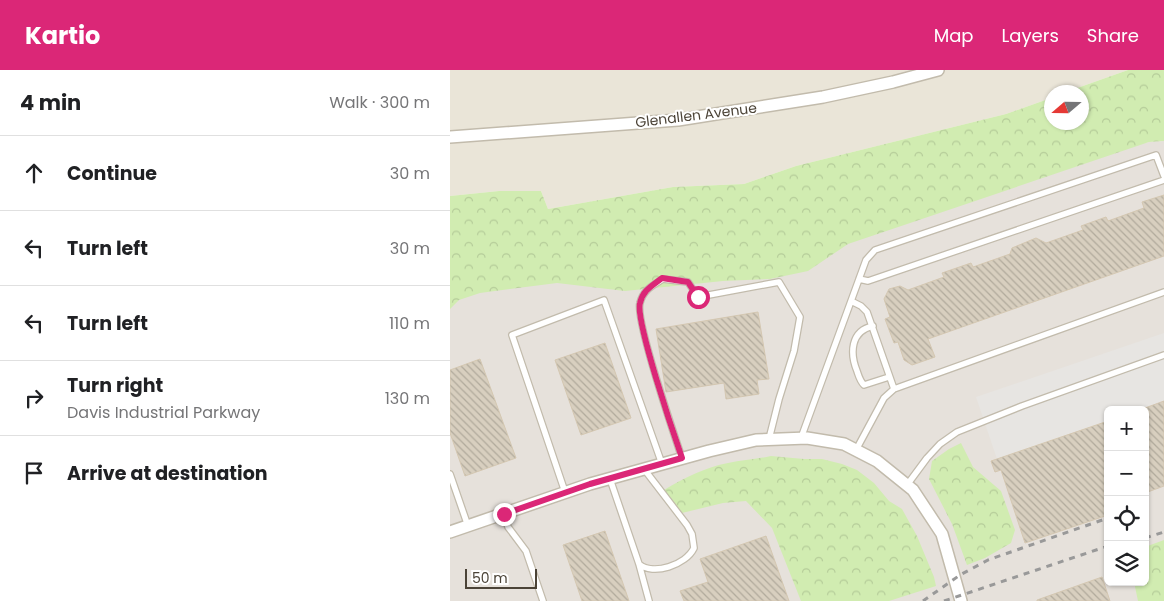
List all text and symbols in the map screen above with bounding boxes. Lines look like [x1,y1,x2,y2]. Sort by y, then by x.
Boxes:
text: Kartio [25,19,100,52]
text: Map [934,23,974,48]
text: Layers [1002,23,1059,48]
text: Share [1087,23,1139,48]
north arrow [1044,85,1089,130]
text: 4 min [20,88,81,117]
text: Walk · 300 m [329,91,430,114]
street label: Glenallen Avenue [634,98,758,132]
icon: ahead [20,159,48,187]
text: Continue [67,160,157,187]
text: 30 m [390,162,430,185]
icon: left [20,234,48,262]
text: Turn left [67,235,148,262]
text: 30 m [390,237,430,260]
route start [687,286,710,309]
icon: left [20,309,48,337]
text: Turn left [67,310,148,337]
text: 110 m [389,312,430,335]
text: Turn right [67,372,163,399]
icon: right [20,384,48,412]
text: 130 m [385,387,430,410]
text: Davis Industrial Parkway [67,401,260,424]
map controls [1104,406,1149,586]
button: + [1104,406,1149,451]
button: − [1104,451,1149,496]
icon: arrive [20,459,48,487]
text: Arrive at destination [67,460,268,487]
button: locate [1104,496,1149,541]
route end [493,503,516,526]
button: layers [1104,541,1149,586]
scale bar [465,566,538,589]
text: 50 m [472,568,508,588]

